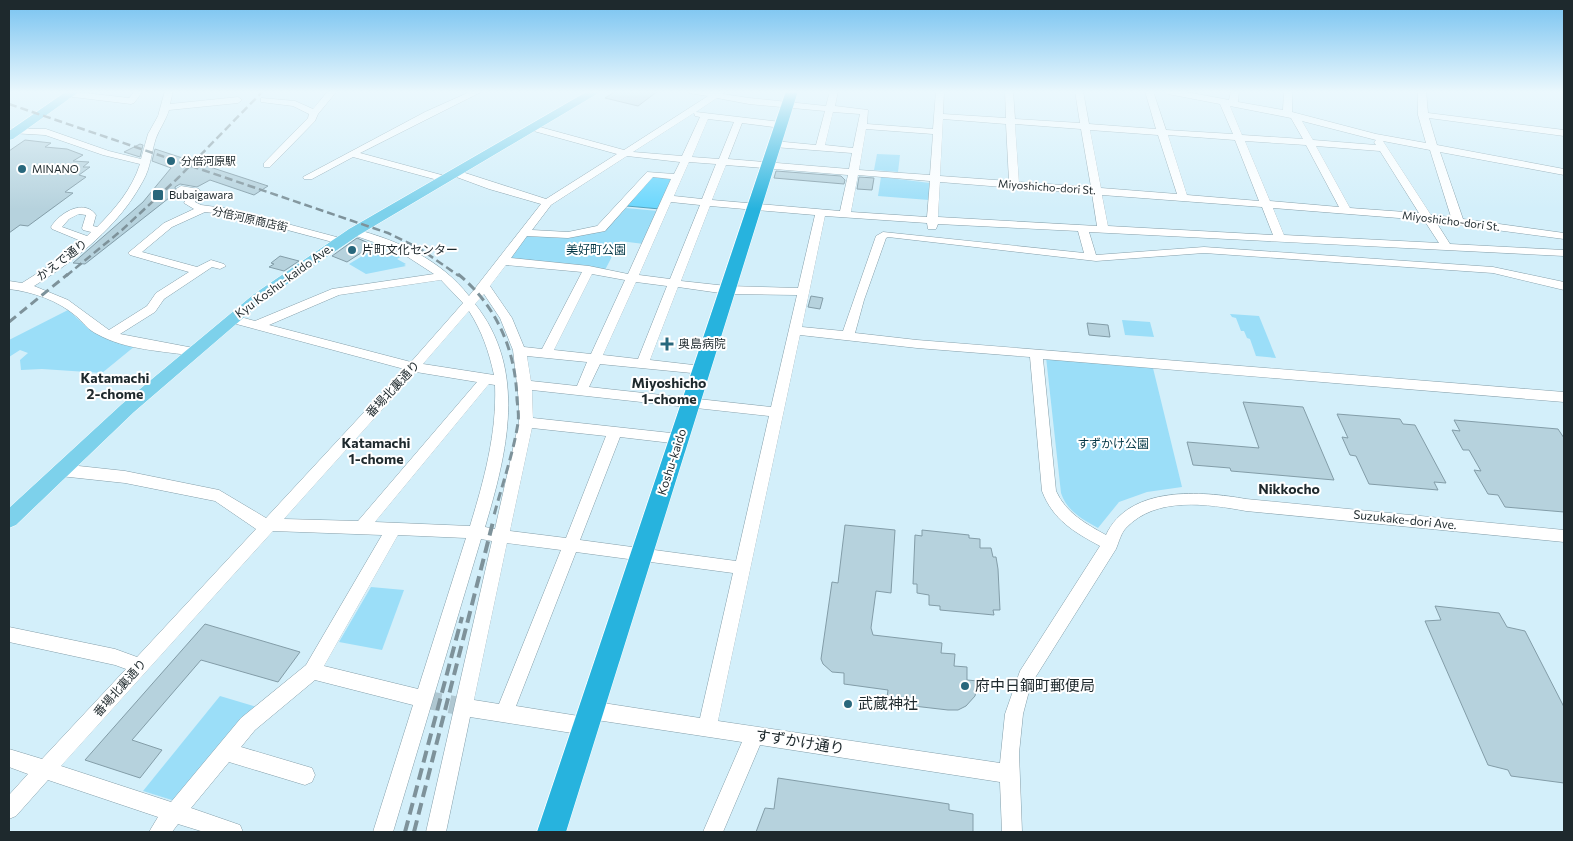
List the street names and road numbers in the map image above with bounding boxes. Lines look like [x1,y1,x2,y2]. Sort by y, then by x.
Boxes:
street label: Miyoshicho-dori St. [998,177,1097,196]
street label: 分倍河原商店街 [211,204,289,234]
street label: Miyoshicho-dori St. [1402,208,1501,233]
street label: かえで通り [33,236,89,283]
street label: Kyu Koshu-kaido Ave. [232,240,335,320]
street label: 番場北裏通り [363,357,422,419]
street label: Koshu-kaido [654,427,688,497]
street label: Suzukake-dori Ave. [1353,507,1458,531]
street label: 番場北裏通り [90,656,149,719]
street label: すずかけ通り [754,725,846,757]

